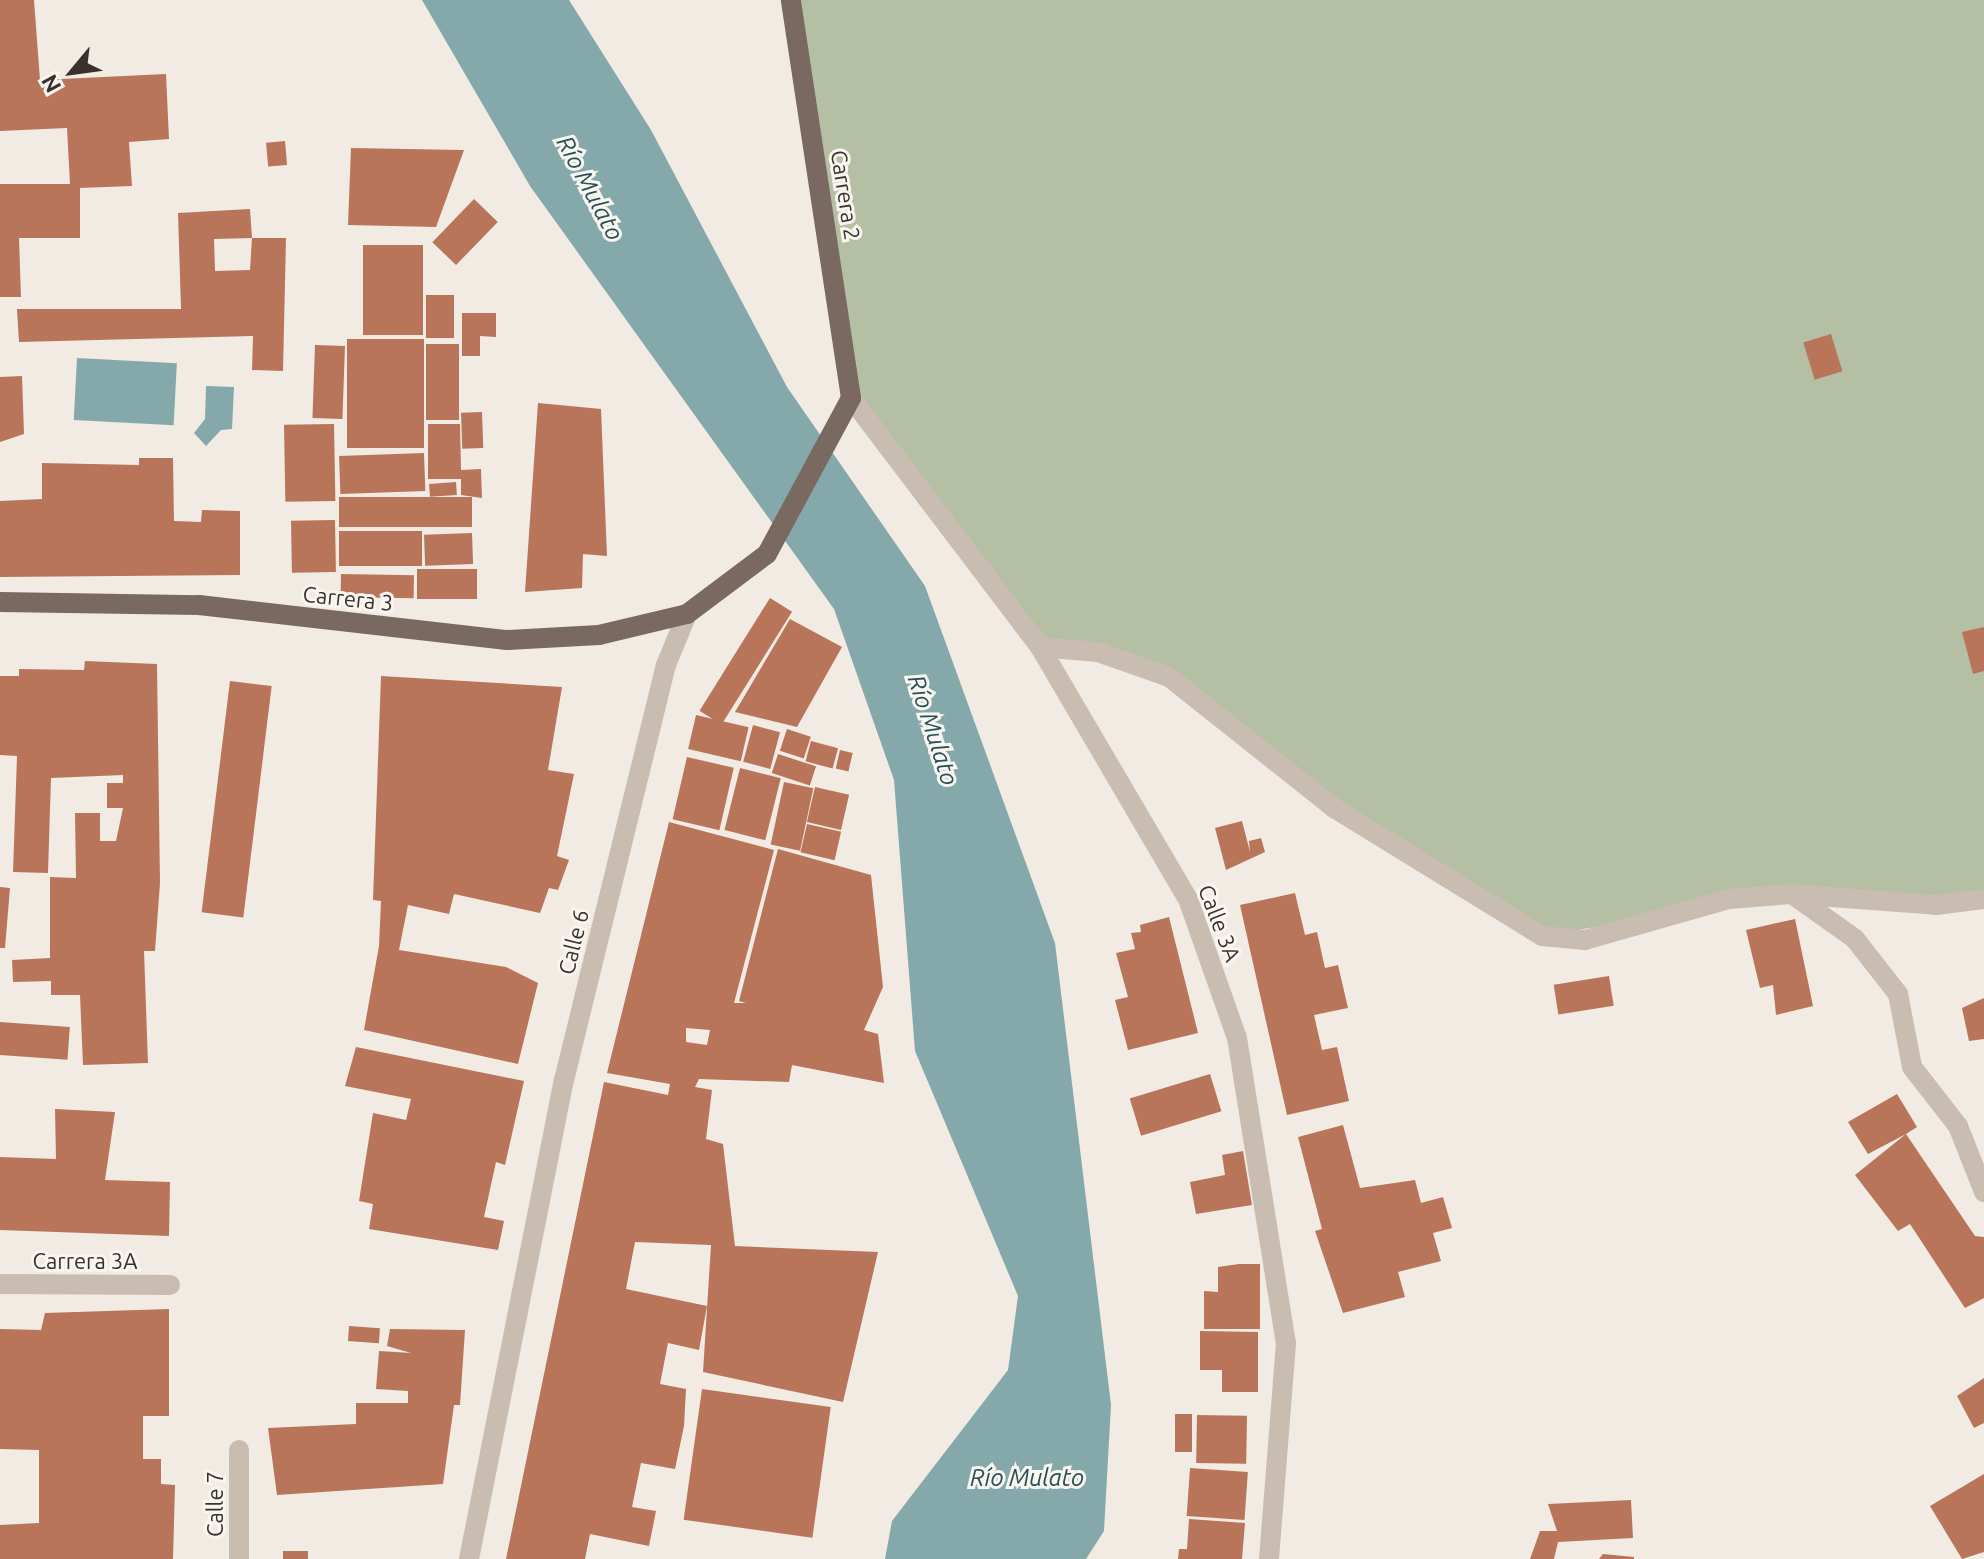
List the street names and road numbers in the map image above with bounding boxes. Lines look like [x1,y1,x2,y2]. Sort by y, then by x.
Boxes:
street label: Carrera 2 [826,148,866,242]
street label: Carrera 3 [302,580,394,616]
street label: Calle 3A [1193,881,1247,965]
street label: Calle 6 [552,907,594,977]
street label: Carrera 3A [33,1248,137,1274]
street label: Calle 7 [202,1471,228,1537]

